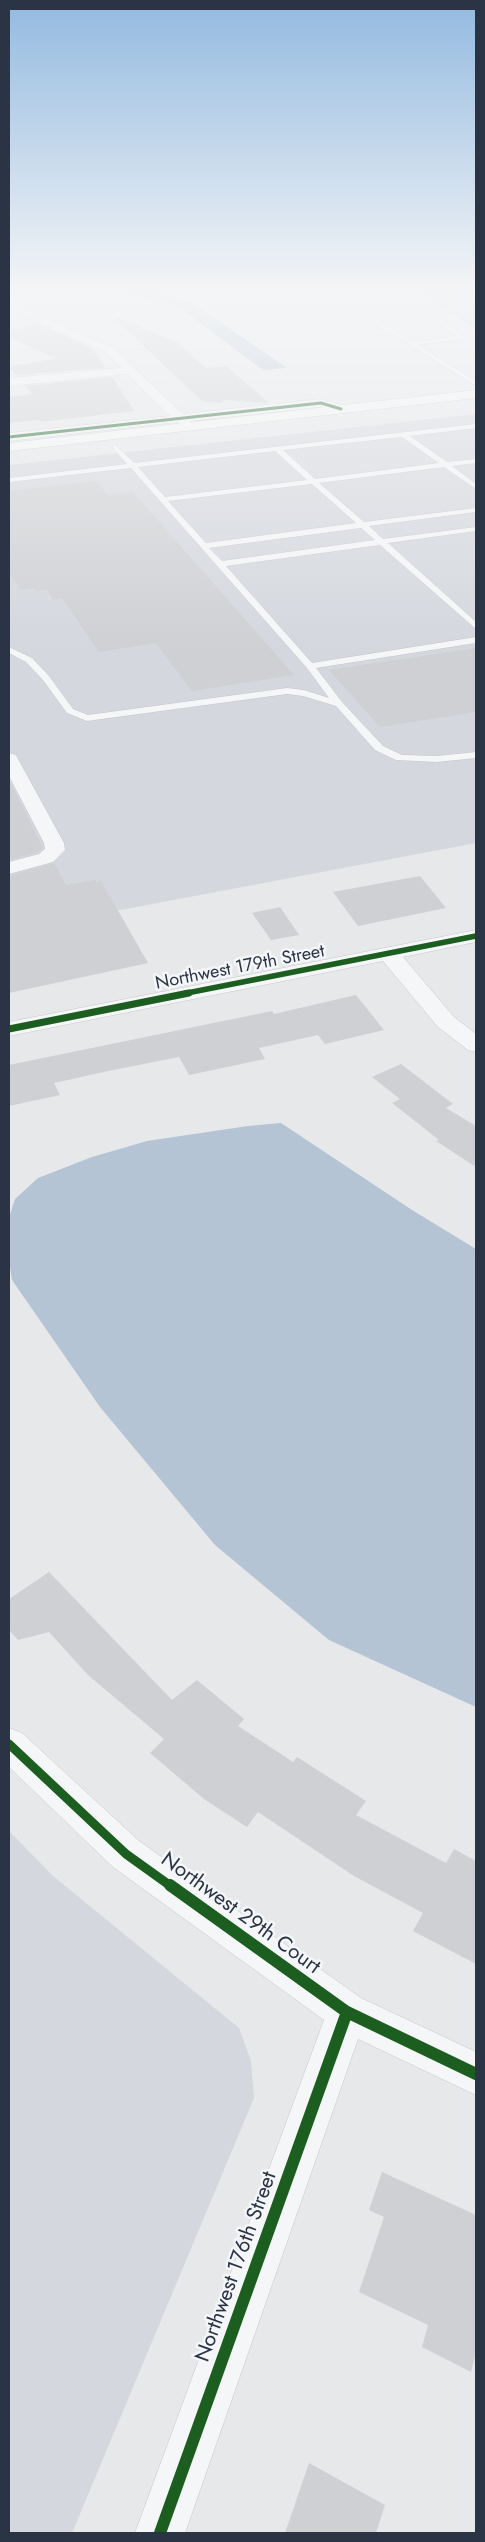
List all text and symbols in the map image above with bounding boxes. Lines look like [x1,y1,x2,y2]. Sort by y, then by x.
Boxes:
street label: Northwest 179th Street [154,941,326,995]
street label: Northwest 29th Court [155,1848,325,1980]
street label: Northwest 176th Street [191,2168,283,2366]

